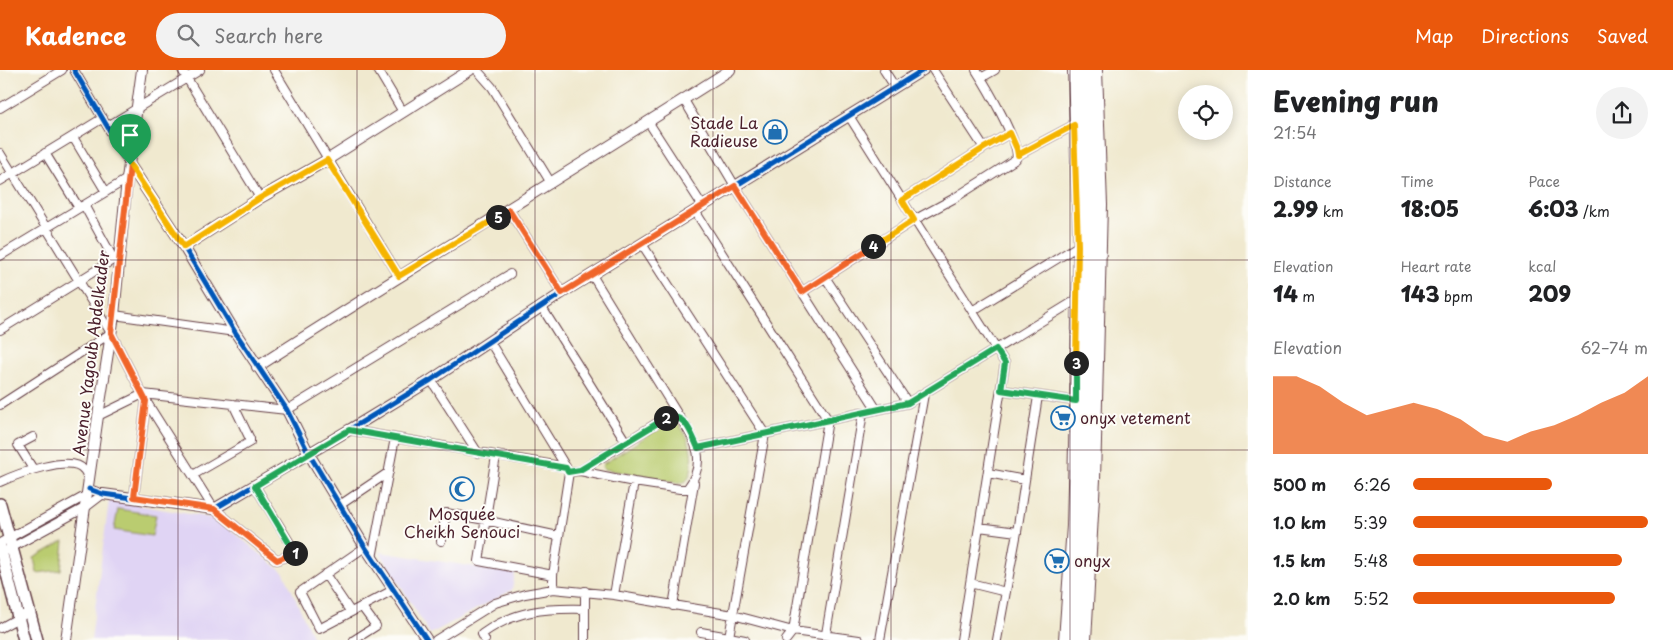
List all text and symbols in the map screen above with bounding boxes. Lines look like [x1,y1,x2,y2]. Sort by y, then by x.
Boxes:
search box [156,13,506,58]
text: Kadence [25,17,126,53]
icon: search [174,21,202,49]
text: Search here [214,21,323,49]
text: Map [1415,22,1453,49]
text: Directions [1481,22,1569,49]
text: Saved [1597,22,1648,49]
text: Evening run [1273,79,1439,122]
map controls [1178,85,1233,140]
button: locate [1178,85,1233,140]
button: share [1596,87,1648,139]
place label: Stade La Radieuse [690,110,758,152]
pin [109,114,151,165]
shop icon: Stade La Radieuse [762,119,788,145]
text: 21:54 [1273,120,1317,144]
icon: arrive [116,121,144,149]
text: Distance [1273,171,1332,192]
text: Time [1401,171,1434,192]
text: Pace [1528,171,1560,192]
text: 2.99 [1273,192,1318,224]
text: 18:05 [1401,192,1459,224]
text: 6:03 [1528,192,1578,224]
text: km [1318,201,1344,222]
text: /km [1578,201,1610,222]
pin: 5 [486,204,510,230]
text: 5 [494,207,503,228]
pin: 4 [860,234,886,258]
text: 4 [869,236,878,257]
street label: Avenue Yagoub Abdelkader [65,248,115,457]
text: Elevation [1273,256,1333,277]
text: Heart rate [1401,256,1471,277]
text: kcal [1528,256,1556,277]
text: 14 [1273,277,1298,309]
text: 143 [1401,277,1439,309]
text: 209 [1528,277,1571,309]
text: m [1298,286,1315,307]
text: bpm [1439,286,1473,307]
text: Elevation [1273,335,1342,359]
text: 62–74 m [1580,335,1648,359]
pin: 3 [1064,350,1088,376]
text: 3 [1072,353,1081,374]
supermarket icon: onyx vetement [1050,405,1076,431]
place label: onyx vetement [1080,405,1191,429]
pin: 2 [654,406,678,430]
text: 2 [662,408,671,429]
text: 500 m [1273,472,1326,496]
text: 6:26 [1353,472,1391,496]
mosque icon: Mosquée Cheikh Senouci [449,476,475,502]
place label: Mosquée Cheikh Senouci [404,501,520,543]
text: 1.0 km [1273,510,1326,534]
text: 5:39 [1353,510,1387,534]
pin: 1 [282,540,308,566]
text: 1 [292,543,299,564]
supermarket icon: onyx [1044,548,1070,574]
place label: onyx [1074,548,1111,572]
text: 1.5 km [1273,548,1326,572]
text: 5:48 [1353,548,1388,572]
text: 2.0 km [1273,586,1330,610]
text: 5:52 [1353,586,1389,610]

